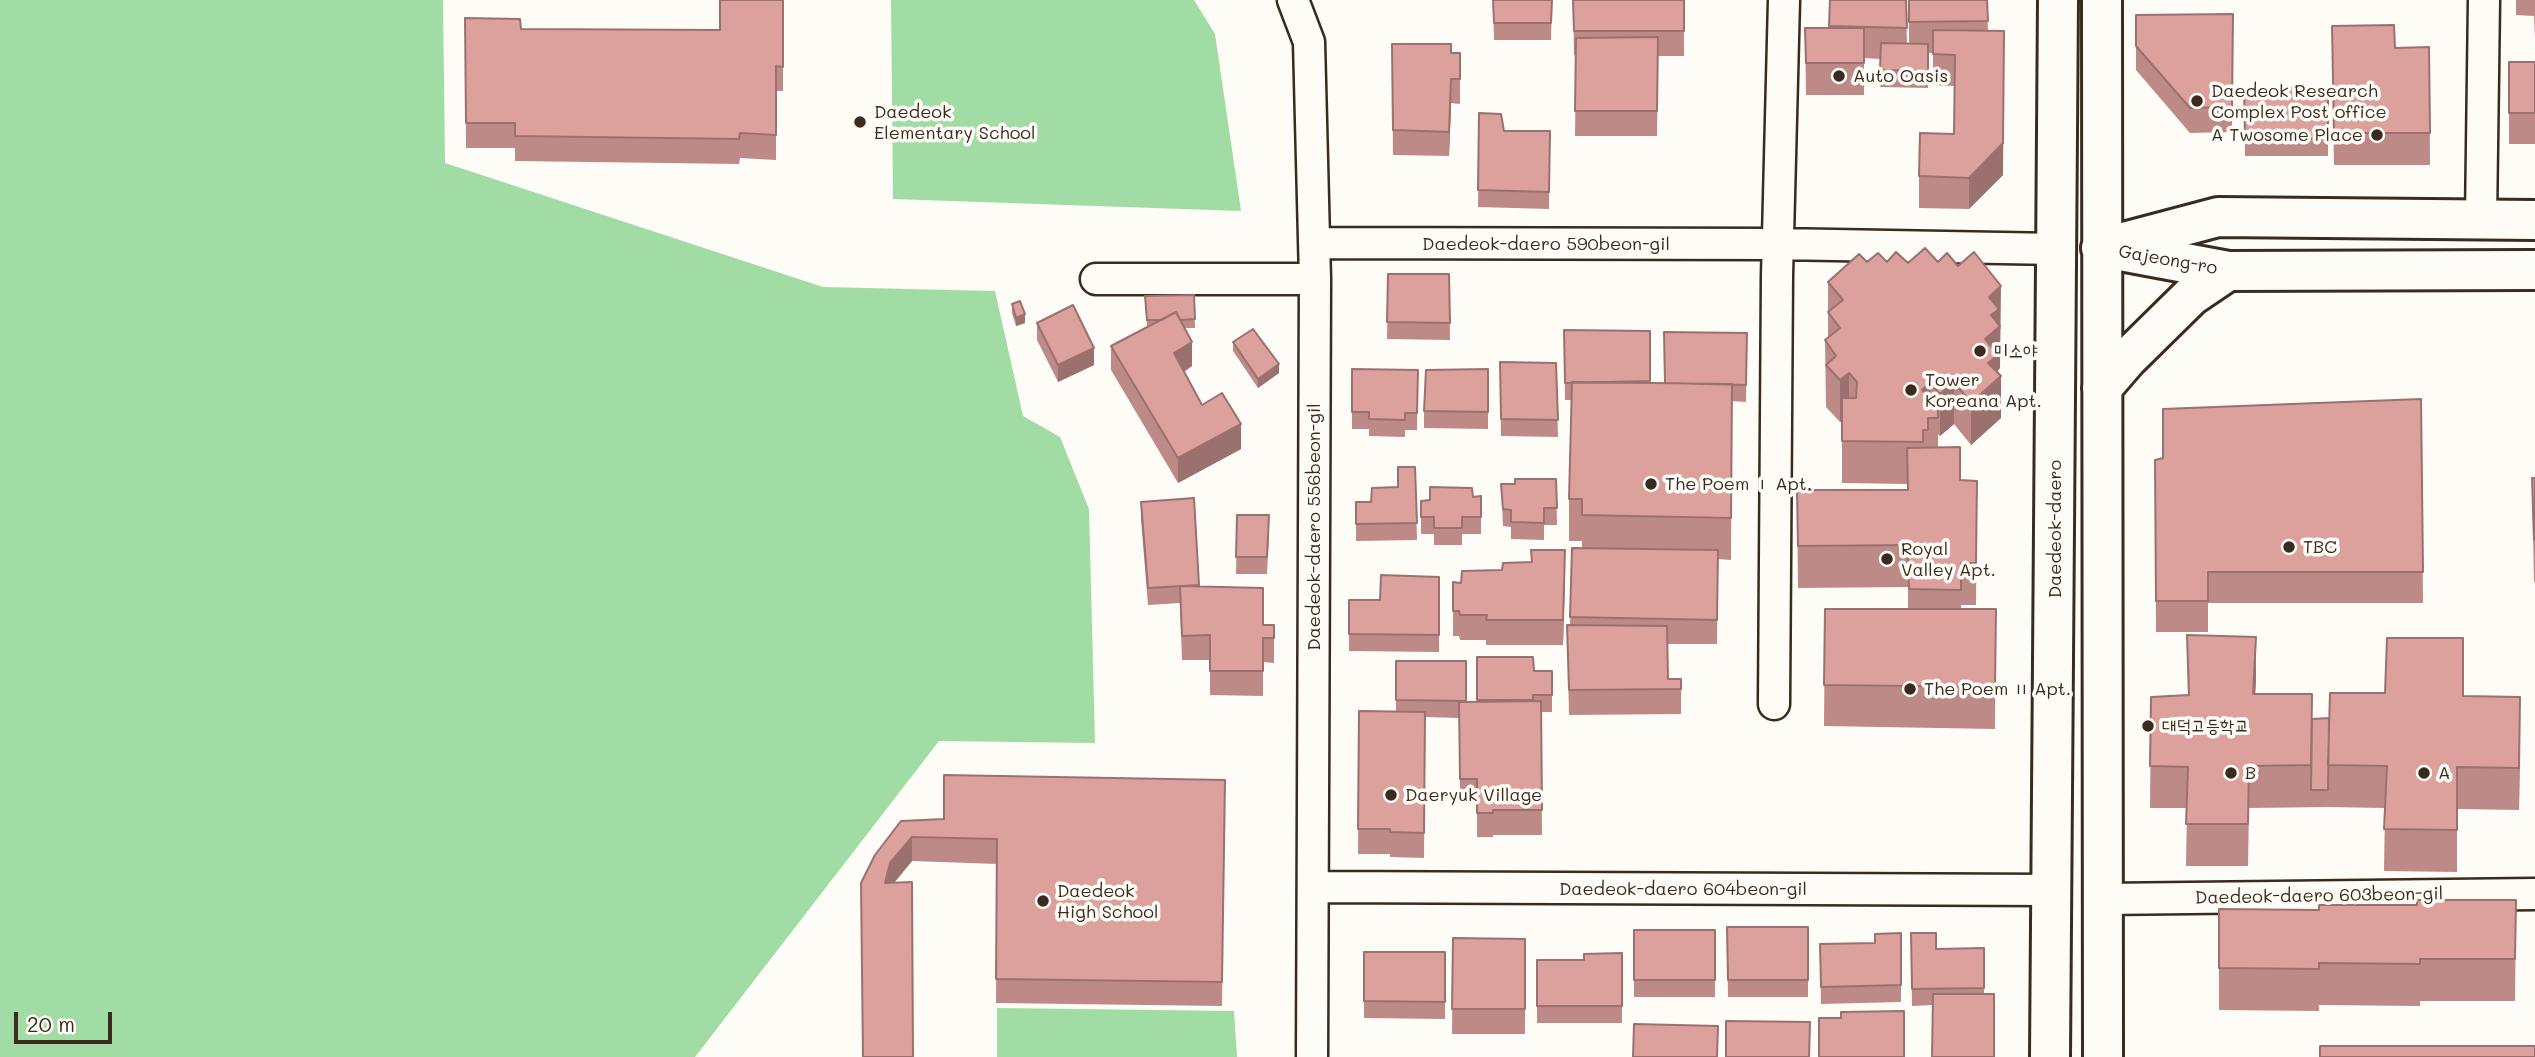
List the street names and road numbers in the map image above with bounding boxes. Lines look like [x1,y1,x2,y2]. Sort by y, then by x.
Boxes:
street label: Daedeok-daero 590beon-gil [1422,233,1670,255]
street label: Gajeong-ro [2117,241,2219,279]
street label: Daedeok-daero 556beon-gil [1303,403,1325,651]
street label: Daedeok-daero [2044,460,2066,598]
street label: Daedeok-daero 604beon-gil [1559,878,1807,900]
street label: Daedeok-daero 603beon-gil [2195,883,2443,909]

